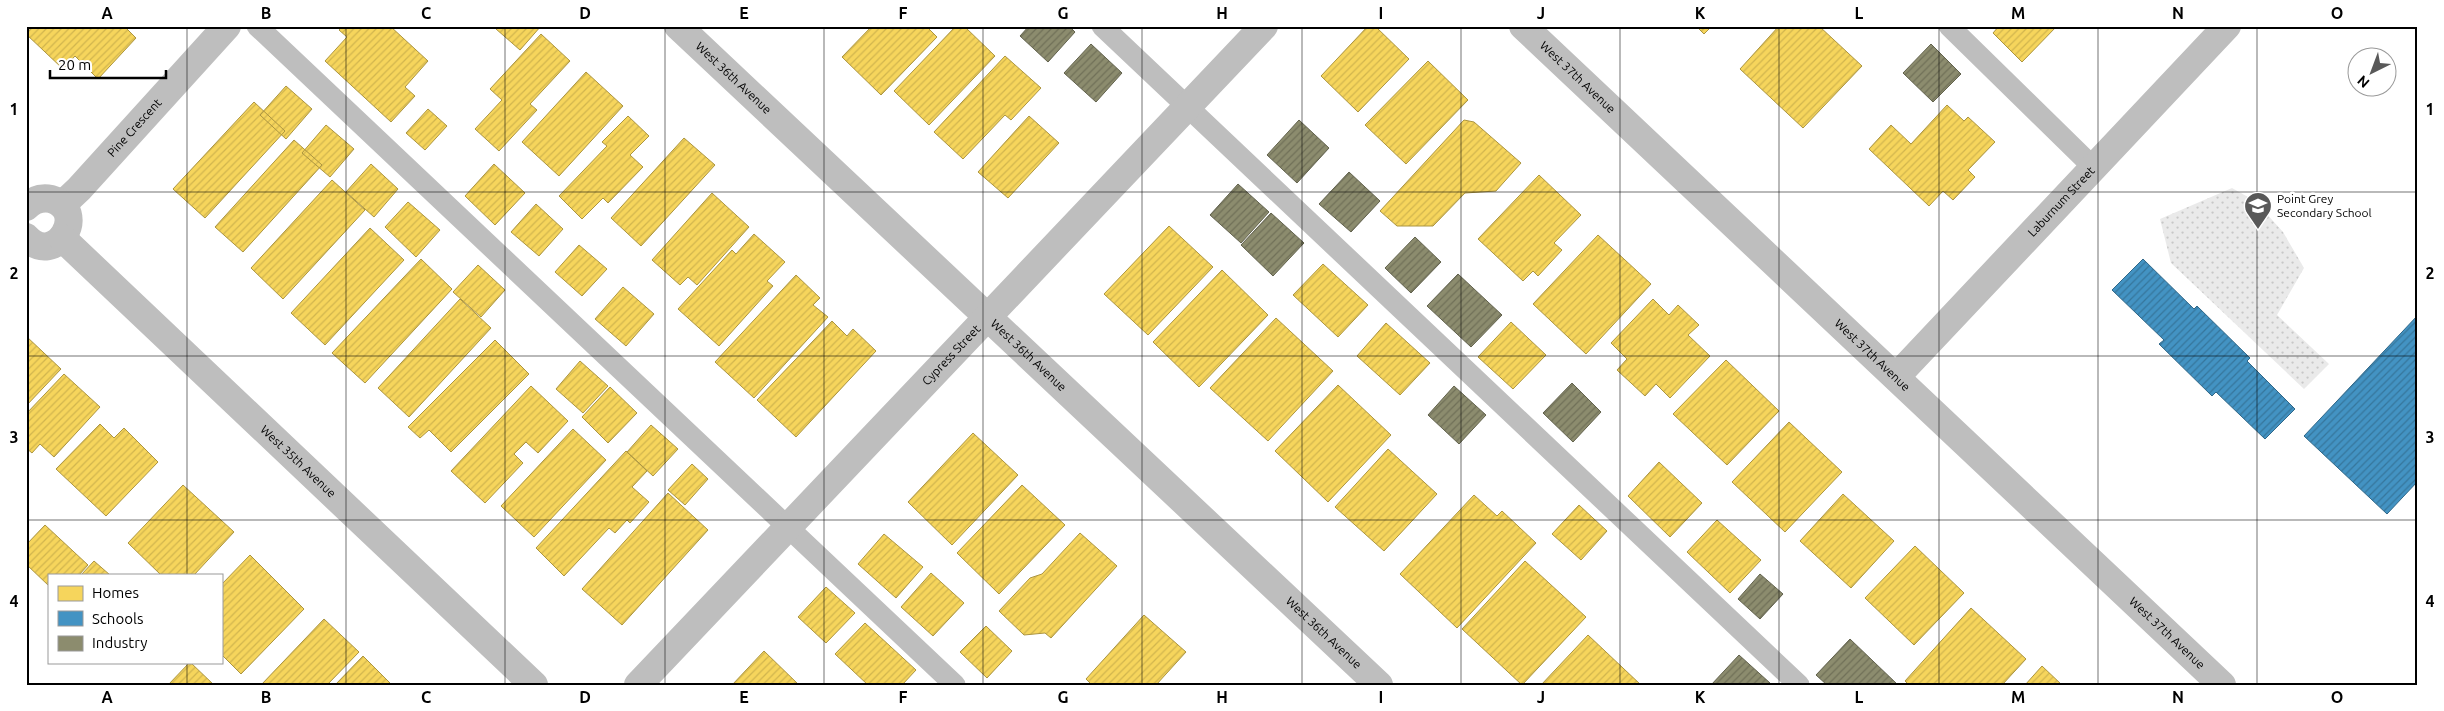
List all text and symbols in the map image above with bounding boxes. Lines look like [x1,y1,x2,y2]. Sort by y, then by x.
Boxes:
text: A [101,4,113,22]
text: B [261,4,271,22]
text: C [421,4,431,22]
text: D [579,4,591,22]
text: E [739,4,749,22]
text: F [899,4,908,22]
text: G [1057,4,1069,22]
text: H [1216,4,1228,22]
text: I [1379,4,1383,22]
text: J [1537,4,1545,22]
text: K [1695,4,1706,22]
text: L [1855,4,1864,22]
text: M [2011,4,2025,22]
text: N [2172,4,2184,22]
text: O [2331,4,2343,22]
street label: West 36th Avenue [693,39,774,116]
street label: West 37th Avenue [1538,39,1618,116]
scale bar [50,48,166,80]
north arrow [2346,48,2396,98]
text: 20 m [58,56,91,73]
text: N [2354,72,2373,91]
street label: Pine Crescent [105,96,164,159]
text: 1 [9,100,19,118]
text: 1 [2425,100,2435,118]
street label: Laburnum Street [2025,164,2097,239]
school or university icon: Point Grey Secondary School [2243,191,2273,230]
place label: Point Grey Secondary School [2277,192,2372,219]
text: 2 [9,264,19,282]
text: 2 [2425,264,2435,282]
street label: West 37th Avenue [1832,316,1913,393]
street label: West 36th Avenue [988,317,1069,394]
street label: Cypress Street [919,322,983,388]
street label: West 35th Avenue [258,422,339,500]
text: 3 [9,428,19,446]
text: 3 [2425,428,2435,446]
legend [48,574,222,664]
text: Homes [92,584,139,601]
text: 4 [9,592,19,610]
text: 4 [2425,592,2435,610]
street label: West 36th Avenue [1284,594,1364,671]
street label: West 37th Avenue [2127,594,2208,671]
text: Schools [92,610,143,627]
text: Industry [92,634,147,651]
text: A [101,688,113,706]
text: B [261,688,271,706]
text: C [421,688,431,706]
text: D [579,688,591,706]
text: E [739,688,749,706]
text: F [899,688,908,706]
text: G [1057,688,1069,706]
text: H [1216,688,1228,706]
text: I [1379,688,1383,706]
text: J [1537,688,1545,706]
text: K [1695,688,1706,706]
text: L [1855,688,1864,706]
text: M [2011,688,2025,706]
text: N [2172,688,2184,706]
text: O [2331,688,2343,706]

